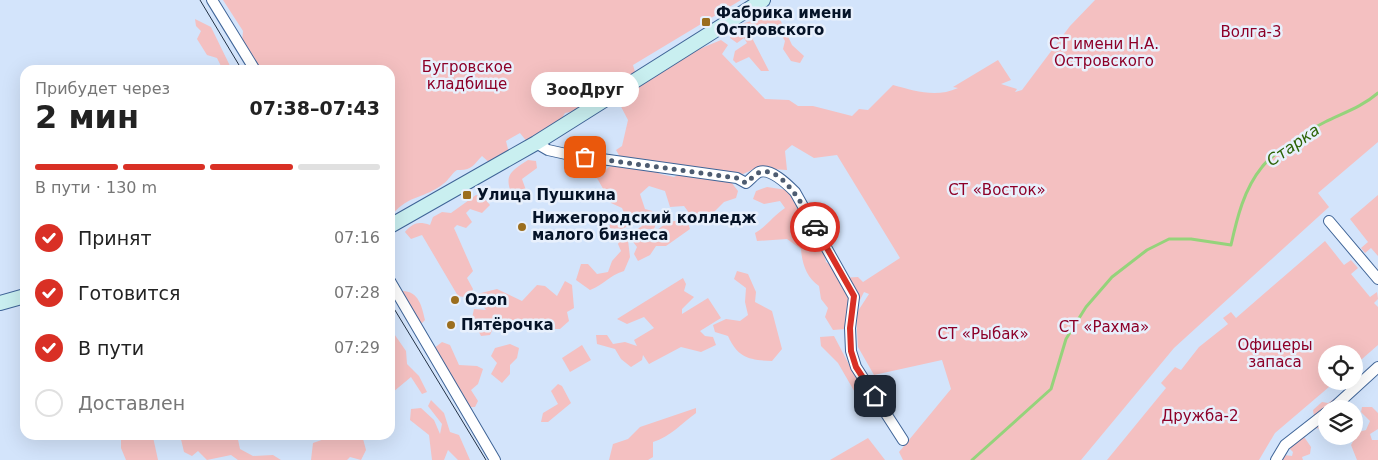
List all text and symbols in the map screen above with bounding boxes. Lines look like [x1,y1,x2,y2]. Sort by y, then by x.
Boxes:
place label: Фабрика имени Островского [716,4,852,39]
marker: Фабрика имени Островского [700,16,712,28]
park label: Волга-3 [1220,23,1282,41]
park label: СТ имени Н.А. Островского [1049,35,1159,70]
park label: Бугровское кладбище [422,58,512,93]
callout: ЗооДруг [531,72,639,107]
text: Прибудет через [35,79,170,98]
text: ЗооДруг [546,80,624,99]
text: 07:38–07:43 [250,97,380,119]
text: 2 мин [35,98,139,136]
water label: Старка [1263,120,1323,170]
pin [564,136,606,178]
icon: bag [571,143,599,171]
text: В пути · 130 m [35,178,157,197]
park label: СТ «Восток» [948,181,1046,199]
place label: Улица Пушкина [477,186,616,204]
marker: Улица Пушкина [461,189,473,201]
courier [790,202,840,252]
place label: Нижегородский колледж малого бизнеса [532,209,757,244]
icon: car [801,213,829,241]
marker: Нижегородский колледж малого бизнеса [516,221,528,233]
icon: check [35,224,63,252]
text: Принят [78,227,152,249]
text: 07:16 [334,228,380,247]
icon: check [35,279,63,307]
text: Готовится [78,282,180,304]
text: 07:28 [334,283,380,302]
place label: Ozon [465,291,507,309]
marker: Ozon [449,294,461,306]
place label: Пятёрочка [461,316,554,334]
park label: СТ «Рахма» [1059,318,1149,336]
marker: Пятёрочка [445,319,457,331]
park label: СТ «Рыбак» [937,325,1029,343]
icon: check [35,334,63,362]
park label: Офицеры запаса [1237,336,1313,371]
text: В пути [78,337,144,359]
text: 07:29 [334,338,380,357]
map controls [1318,345,1363,445]
button: locate [1318,345,1363,390]
pin [854,375,896,417]
icon: home [861,382,889,410]
text: Доставлен [78,392,185,414]
button: layers [1318,400,1363,445]
park label: Дружба-2 [1161,407,1239,425]

